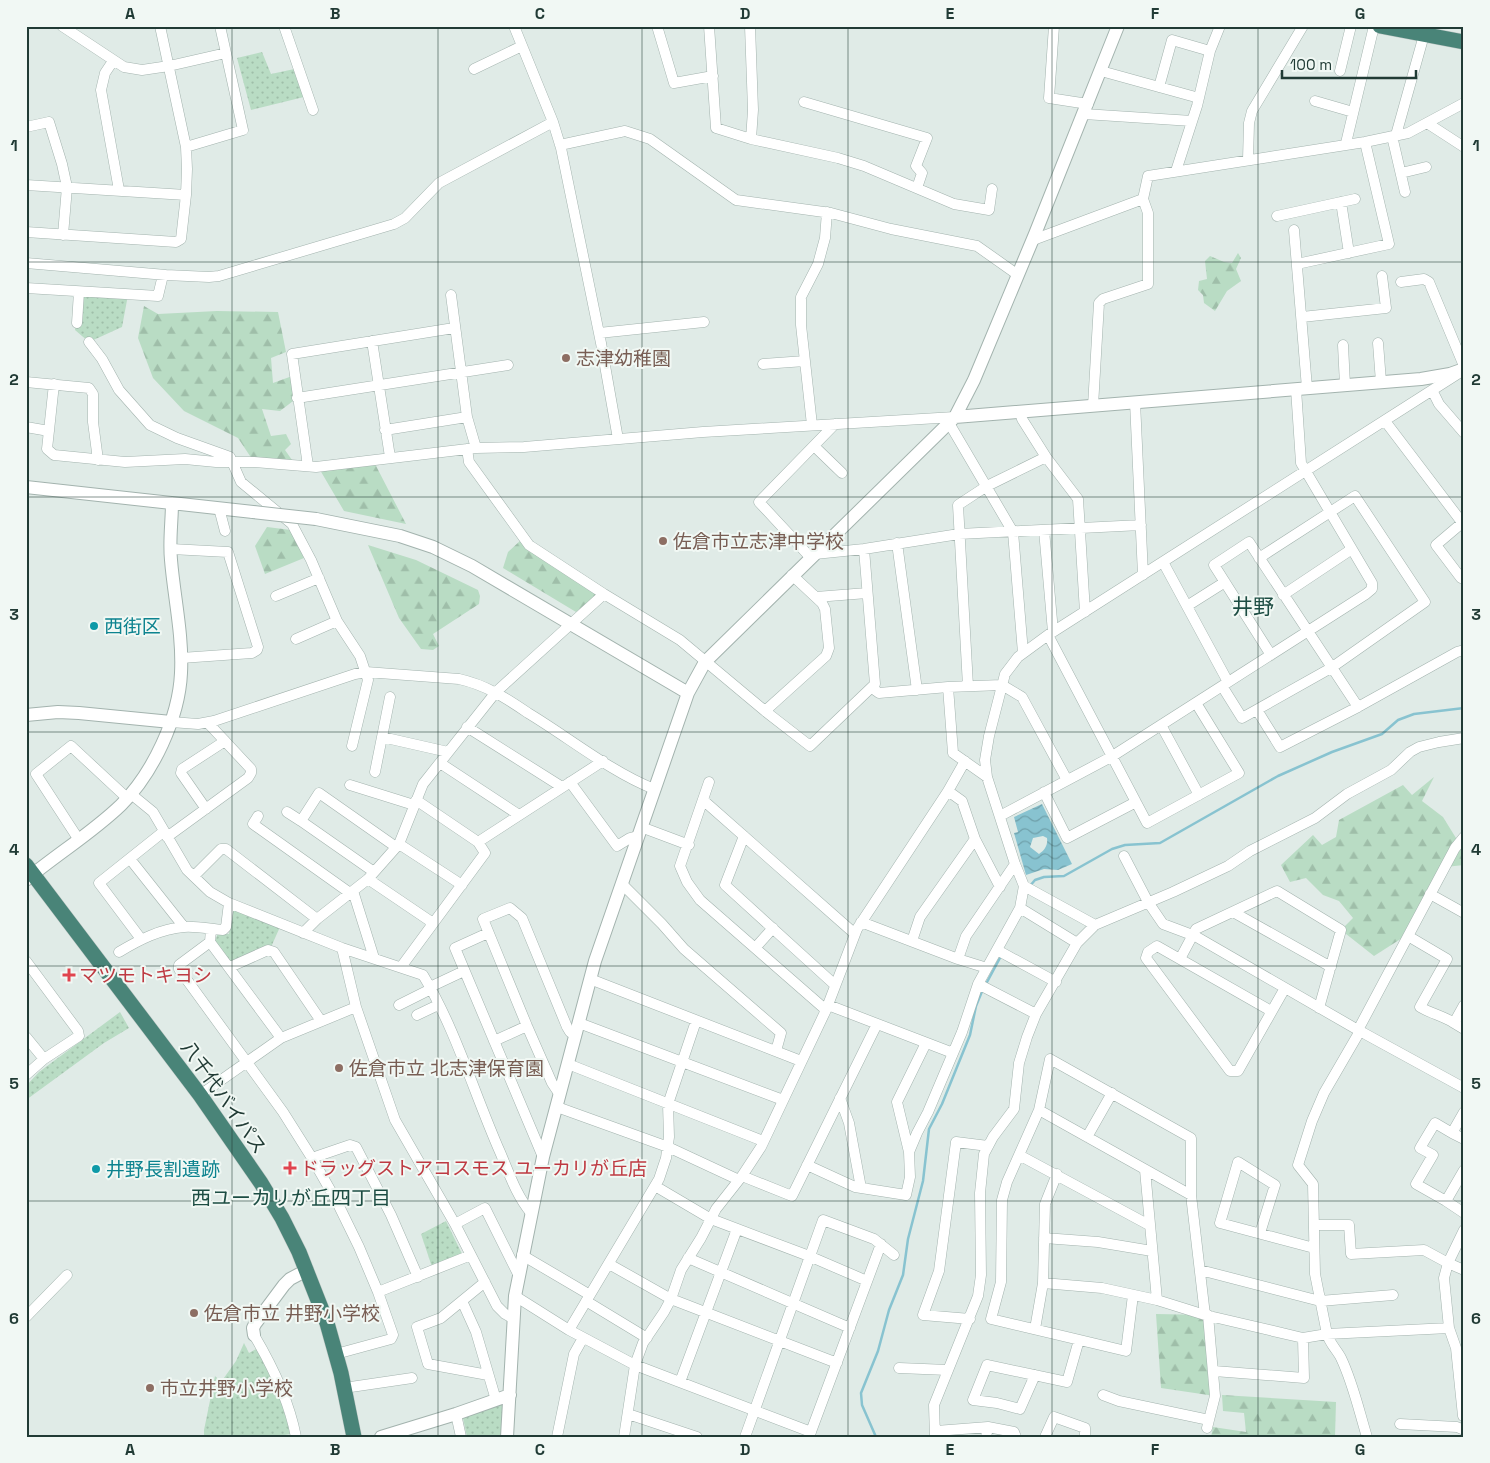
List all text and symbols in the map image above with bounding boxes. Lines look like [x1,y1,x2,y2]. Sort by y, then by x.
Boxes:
text: A [125,3,135,24]
text: B [330,3,340,24]
text: C [535,3,545,24]
text: D [740,3,750,24]
text: E [946,3,955,24]
text: F [1151,3,1160,24]
text: G [1355,3,1365,24]
scale bar [1282,48,1416,80]
text: 100 m [1290,55,1332,74]
text: 1 [10,135,18,156]
text: 1 [1472,135,1480,156]
place label: 志津幼稚園 [576,346,671,371]
marker: 志津幼稚園 [560,352,572,364]
text: 2 [9,369,19,390]
text: 2 [1471,369,1481,390]
place label: 佐倉市立志津中学校 [673,529,844,554]
marker: 佐倉市立志津中学校 [657,535,669,547]
district label: 井野 [1232,593,1274,620]
text: 3 [9,604,19,625]
text: 3 [1471,604,1481,625]
place label: 西街区 [104,614,161,639]
marker: 西街区 [88,620,100,632]
text: 4 [9,839,19,860]
text: 4 [1471,839,1481,860]
place label: マツモトキヨシ [79,963,212,988]
marker: マツモトキヨシ [63,969,75,981]
street label: 八千代バイパス [175,1036,272,1159]
place label: 佐倉市立 北志津保育園 [349,1056,544,1081]
marker: 佐倉市立 北志津保育園 [333,1062,345,1074]
text: 5 [9,1073,19,1094]
text: 5 [1471,1073,1481,1094]
place label: ドラッグストアコスモス ユーカリが丘店 [300,1156,647,1181]
place label: 井野長割遺跡 [106,1157,220,1182]
marker: ドラッグストアコスモス ユーカリが丘店 [284,1162,296,1174]
marker: 井野長割遺跡 [90,1163,102,1175]
district label: 西ユーカリが丘四丁目 [191,1185,391,1211]
place label: 佐倉市立 井野小学校 [204,1301,380,1326]
marker: 佐倉市立 井野小学校 [188,1307,200,1319]
text: 6 [9,1308,19,1329]
text: 6 [1471,1308,1481,1329]
place label: 市立井野小学校 [160,1376,293,1401]
marker: 市立井野小学校 [144,1382,156,1394]
text: A [125,1439,135,1460]
text: B [330,1439,340,1460]
text: C [535,1439,545,1460]
text: D [740,1439,750,1460]
text: E [946,1439,955,1460]
text: F [1151,1439,1160,1460]
text: G [1355,1439,1365,1460]

